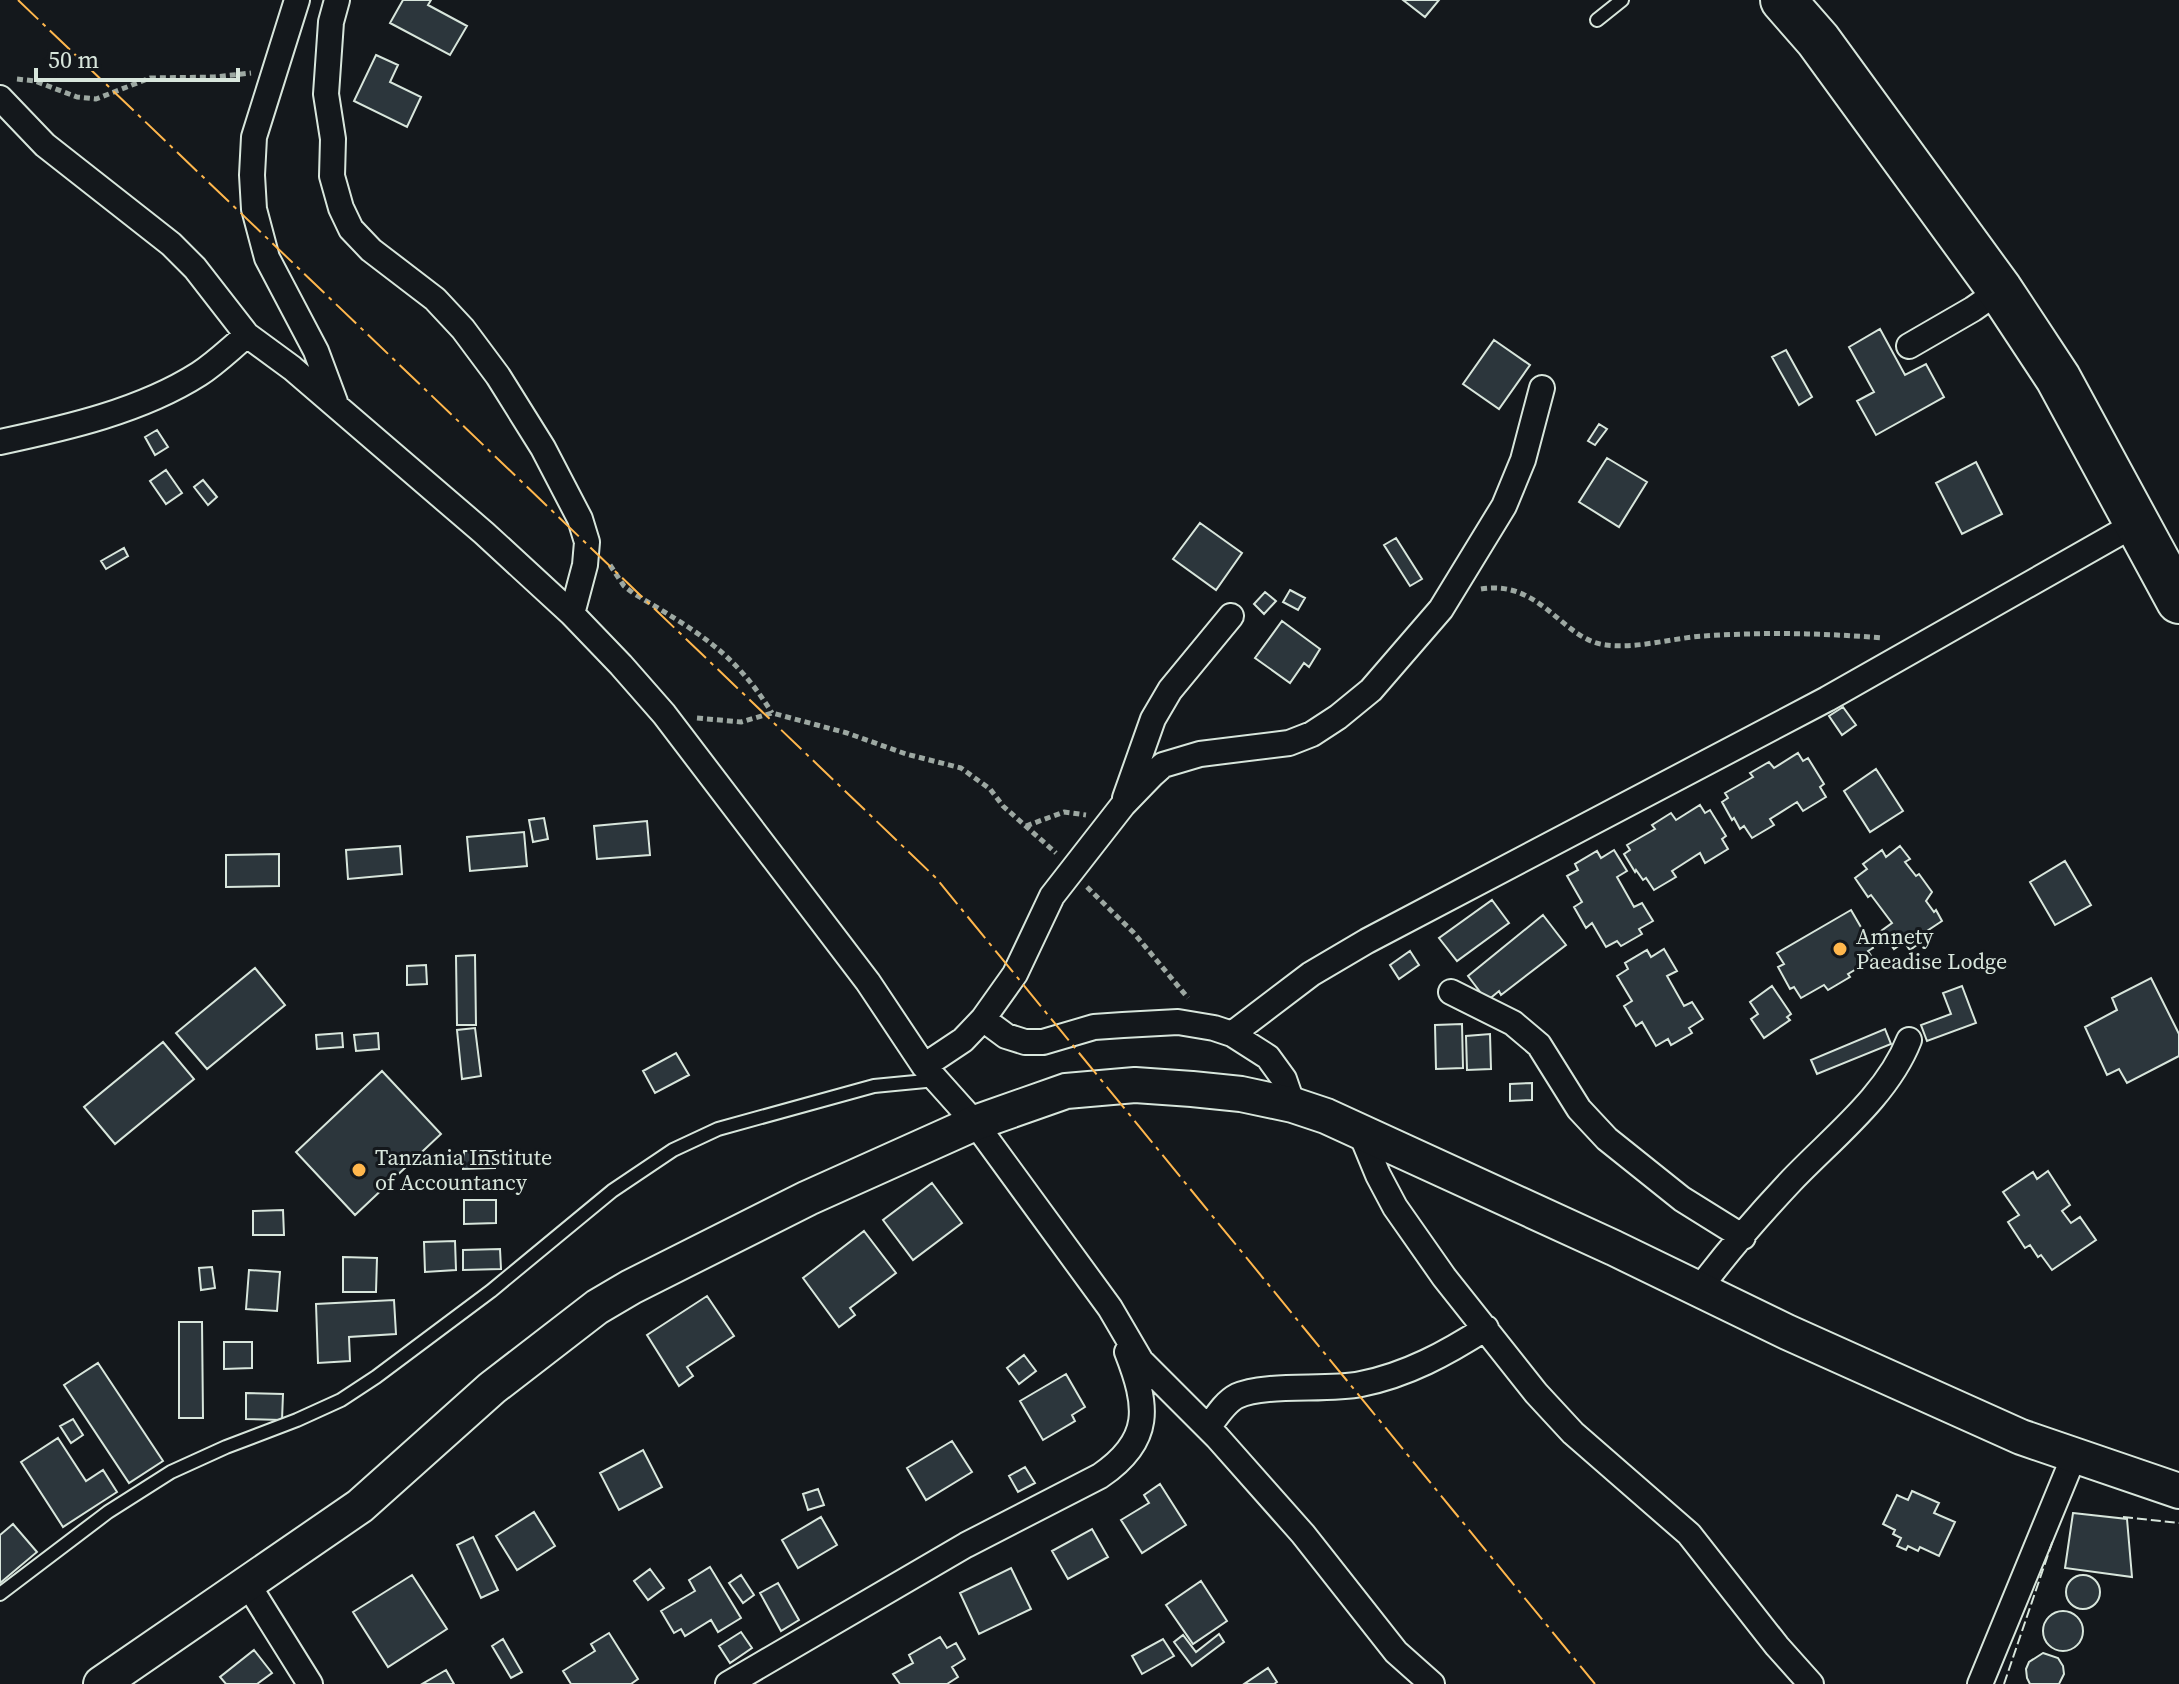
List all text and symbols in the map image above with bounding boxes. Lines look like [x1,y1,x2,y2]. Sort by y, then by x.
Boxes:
scale bar [36,32,238,82]
text: 50 m [48,43,99,76]
place label: Amnety Paeadise Lodge [1856,921,2007,976]
marker: Amnety Paeadise Lodge [1831,940,1849,958]
place label: Tanzania Institute of Accountancy [375,1142,552,1197]
marker: Tanzania Institute of Accountancy [350,1161,368,1179]

